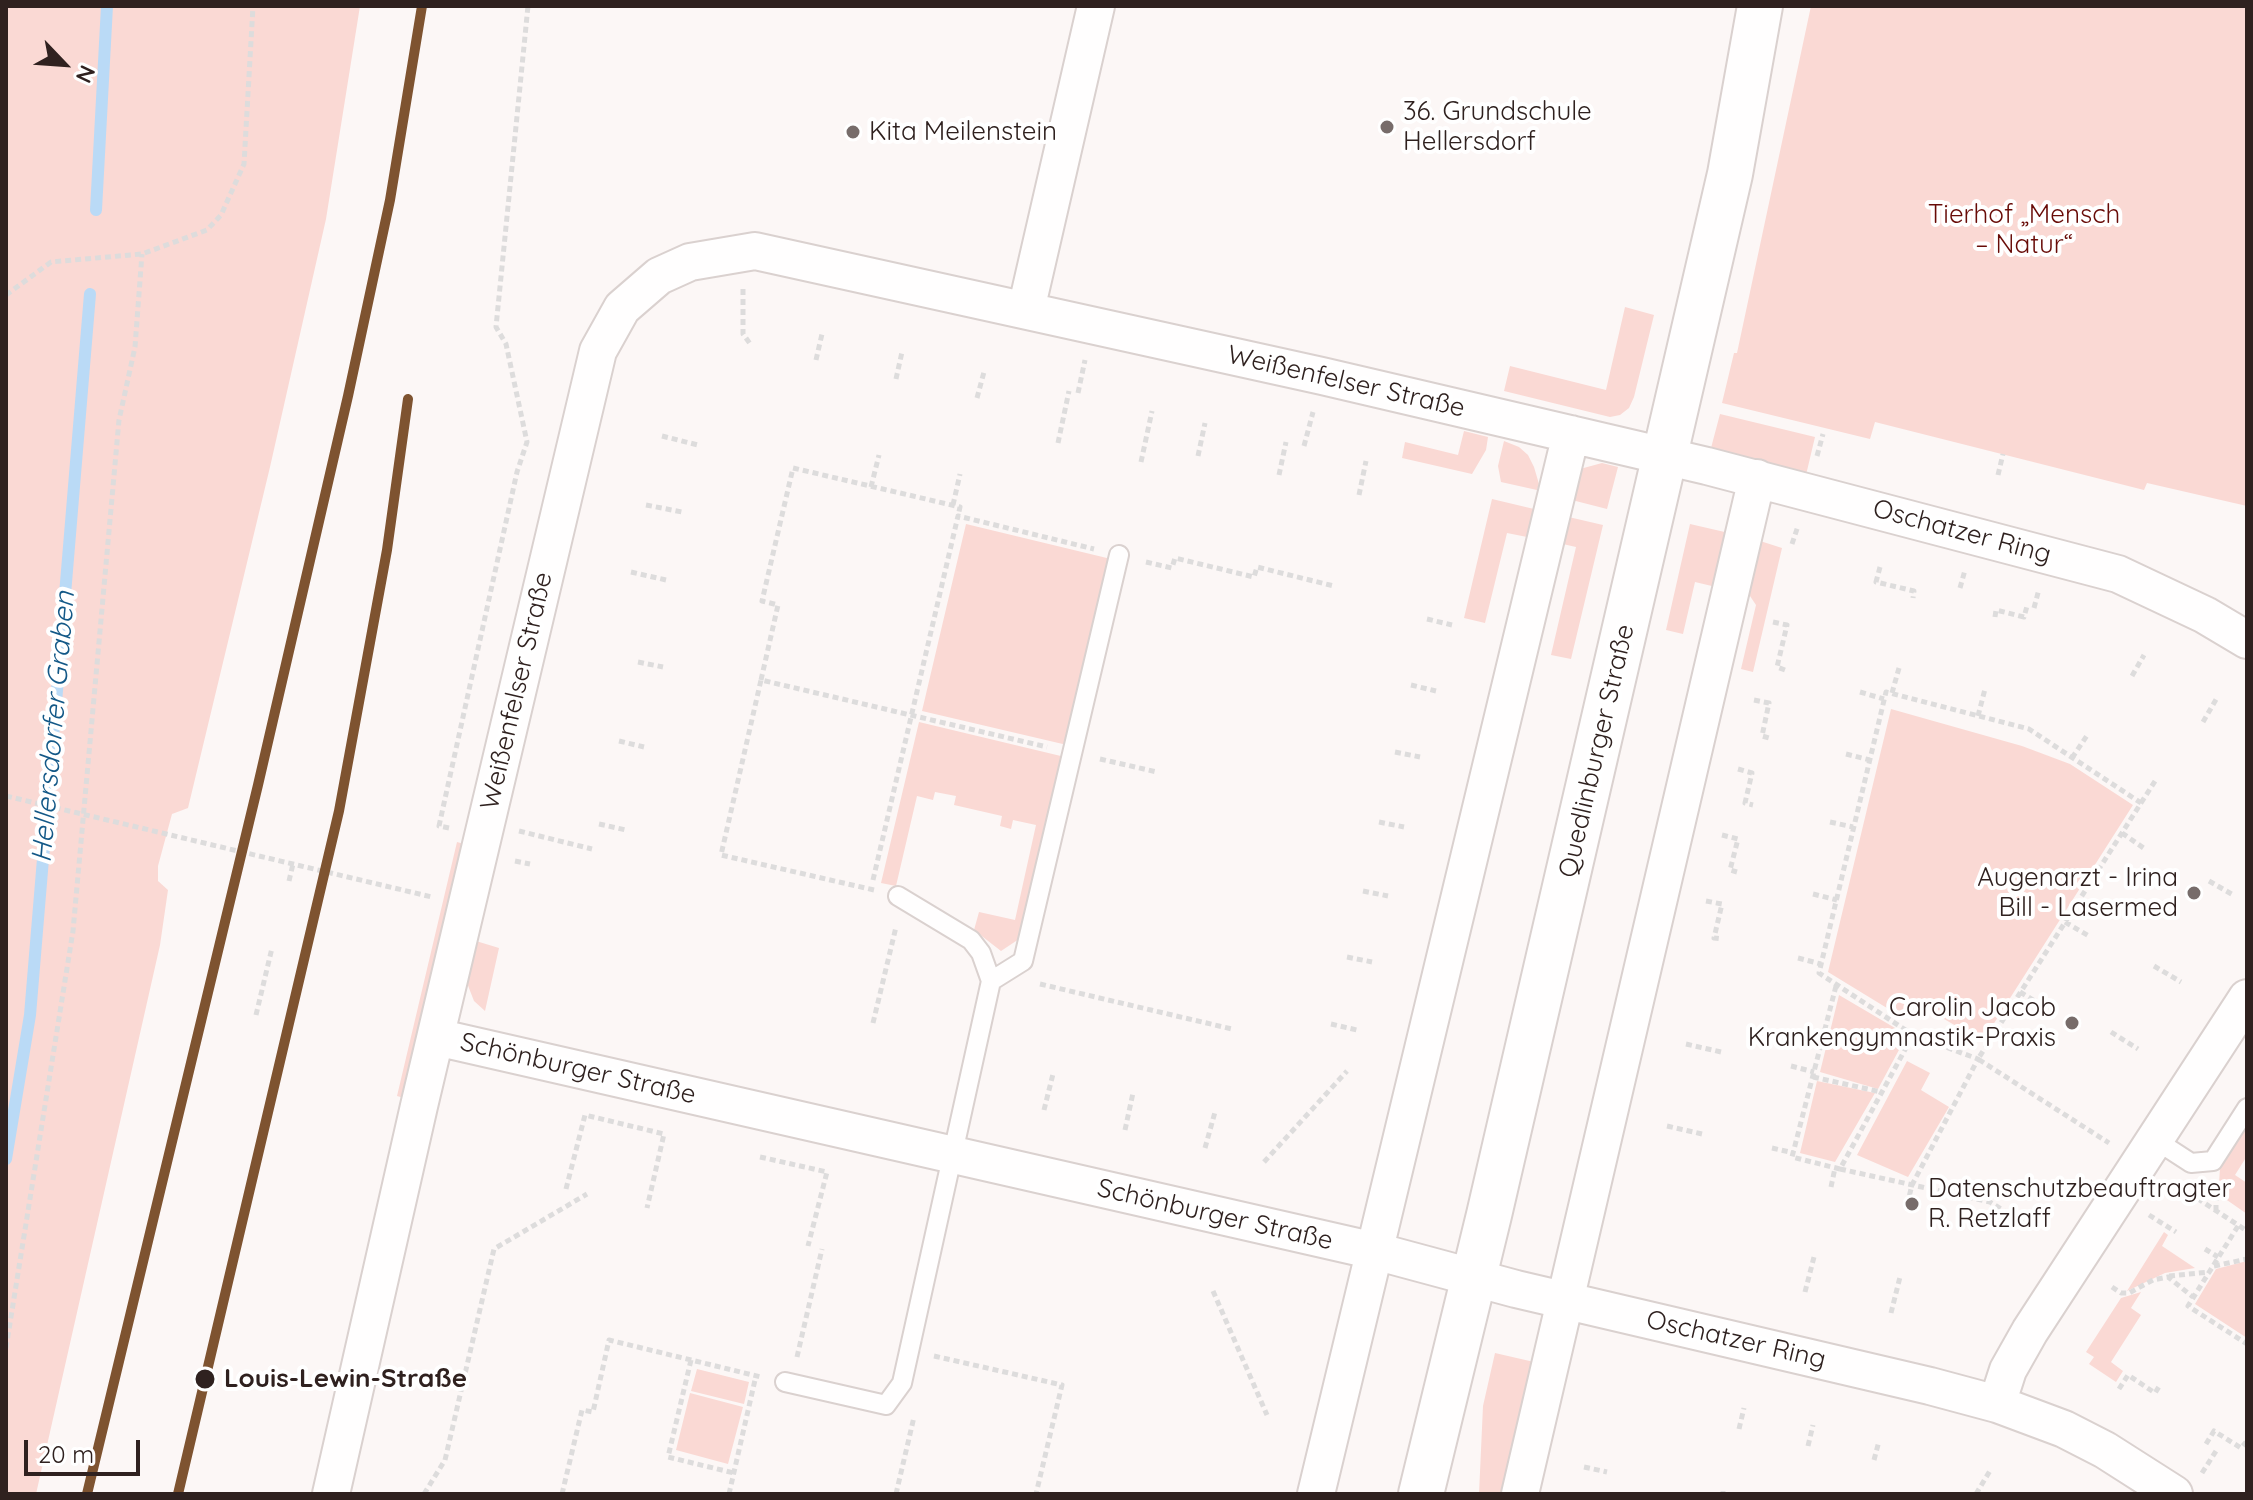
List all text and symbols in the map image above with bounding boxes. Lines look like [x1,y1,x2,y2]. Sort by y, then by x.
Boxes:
north arrow [24,24,104,104]
text: N [70,61,102,87]
place label: 36. Grundschule Hellersdorf [1403,96,1592,158]
place label: Kita Meilenstein [869,116,1057,148]
marker: 36. Grundschule Hellersdorf [1378,118,1396,136]
marker: Kita Meilenstein [844,123,862,141]
park label: Tierhof „Mensch – Natur“ [1928,199,2120,260]
street label: Weißenfelser Straße [1224,339,1468,425]
street label: Oschatzer Ring [1870,493,2054,571]
street label: Weißenfelser Straße [474,569,560,813]
water label: Hellersdorfer Graben [25,590,83,864]
street label: Quedlinburger Straße [1553,621,1641,881]
place label: Augenarzt - Irina Bill - Lasermed [1977,862,2178,924]
marker: Augenarzt - Irina Bill - Lasermed [2185,884,2203,902]
place label: Carolin Jacob Krankengymnastik-Praxis [1748,992,2056,1054]
marker: Carolin Jacob Krankengymnastik-Praxis [2063,1014,2081,1032]
street label: Schönburger Straße [457,1027,699,1111]
street label: Schönburger Straße [1094,1173,1336,1257]
place label: Datenschutzbeauftragter R. Retzlaff [1928,1173,2231,1234]
marker: Datenschutzbeauftragter R. Retzlaff [1903,1195,1921,1213]
street label: Oschatzer Ring [1643,1304,1829,1376]
place label: Louis-Lewin-Straße [224,1363,467,1395]
marker: Louis-Lewin-Straße [193,1367,217,1391]
scale bar [28,1424,144,1474]
text: 20 m [38,1439,94,1469]

